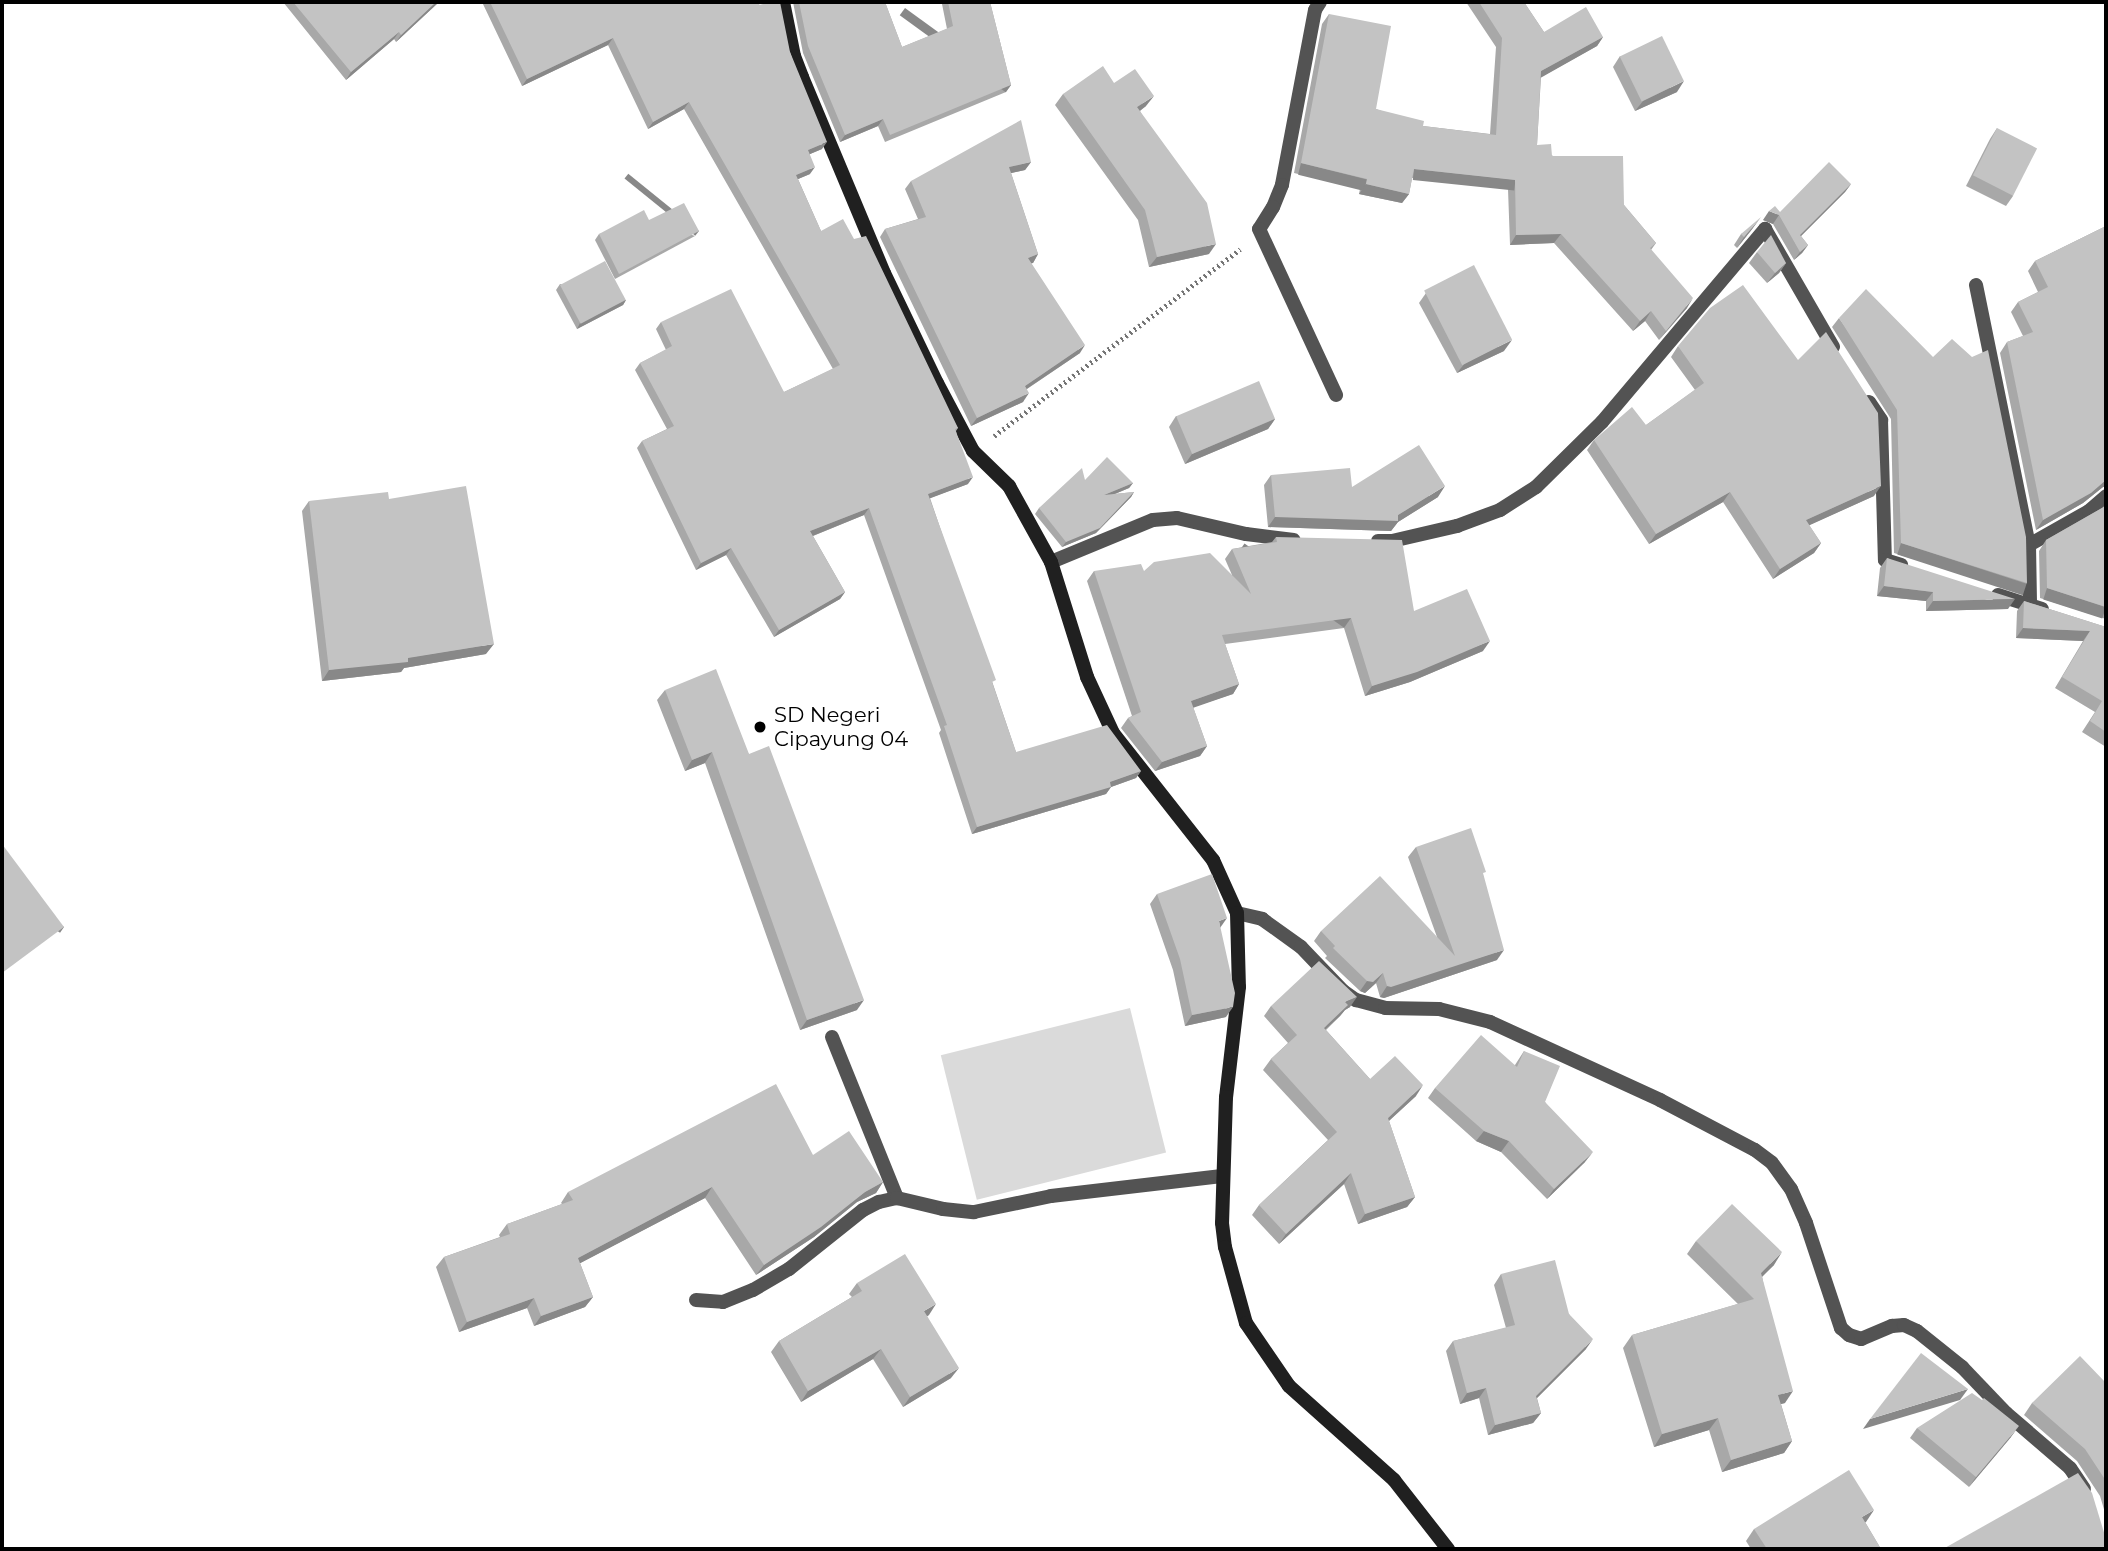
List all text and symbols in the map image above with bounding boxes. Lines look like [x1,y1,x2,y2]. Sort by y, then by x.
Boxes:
place label: SD Negeri Cipayung 04 [774,702,908,752]
marker: SD Negeri Cipayung 04 [752,719,768,735]

